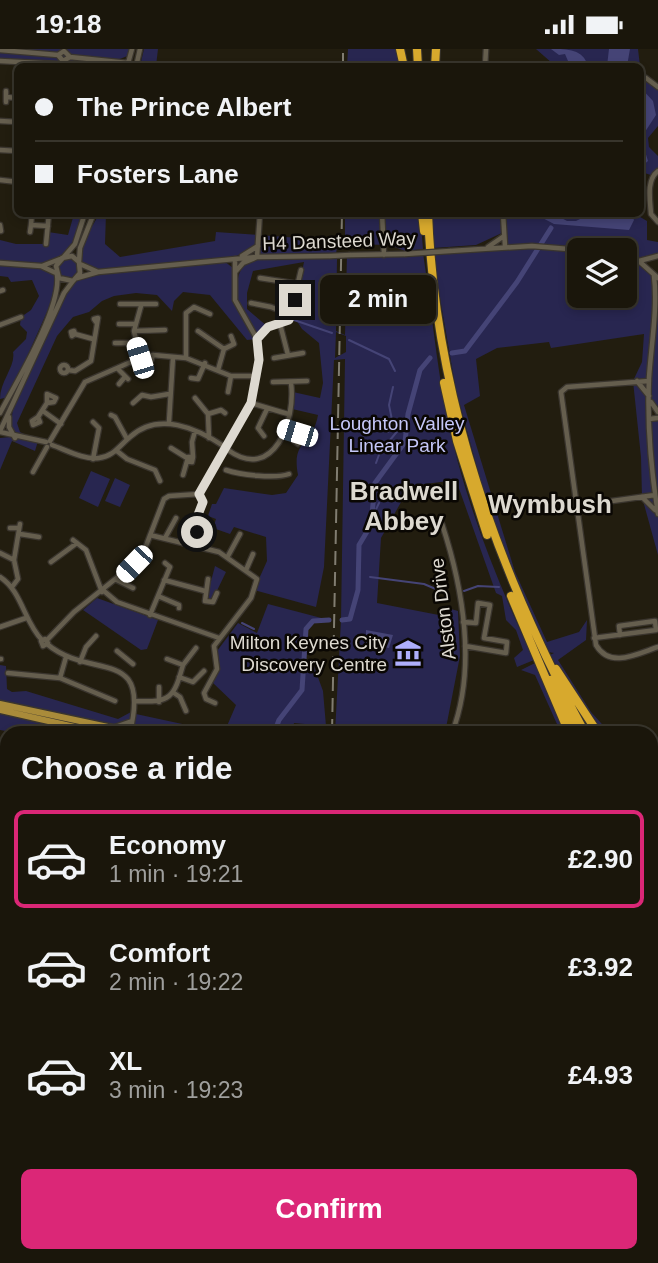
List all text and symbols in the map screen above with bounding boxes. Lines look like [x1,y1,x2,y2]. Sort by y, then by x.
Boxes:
text: 19:18 [35,9,102,39]
text: The Prince Albert [77,92,291,122]
text: Fosters Lane [77,159,239,189]
street label: H4 Dansteed Way [262,228,417,254]
map controls [567,238,637,308]
button: layers [567,238,637,308]
callout: 2 min [320,275,435,325]
route end [279,284,311,316]
text: 2 min [348,286,408,312]
car [124,335,157,381]
park label: Loughton Valley Linear Park [330,413,465,456]
car [274,417,321,449]
district label: Bradwell Abbey [350,476,458,536]
district label: Wymbush [488,489,612,519]
route start [181,516,213,548]
car [112,542,157,586]
street label: Alston Drive [426,557,460,661]
place label: Milton Keynes City Discovery Centre [230,632,387,675]
museum icon: Milton Keynes City Discovery Centre [393,638,423,668]
text: Choose a ride [21,750,233,786]
icon: car [25,828,88,891]
text: Economy [109,830,226,860]
text: £2.90 [568,844,633,874]
text: 1 min · 19:21 [109,861,243,887]
icon: car [25,936,88,999]
text: Comfort [109,938,210,968]
text: £3.92 [568,952,633,982]
text: 2 min · 19:22 [109,969,243,995]
icon: car [25,1044,88,1107]
text: XL [109,1046,142,1076]
text: £4.93 [568,1060,633,1090]
text: 3 min · 19:23 [109,1077,243,1103]
button: Confirm [21,1169,637,1249]

